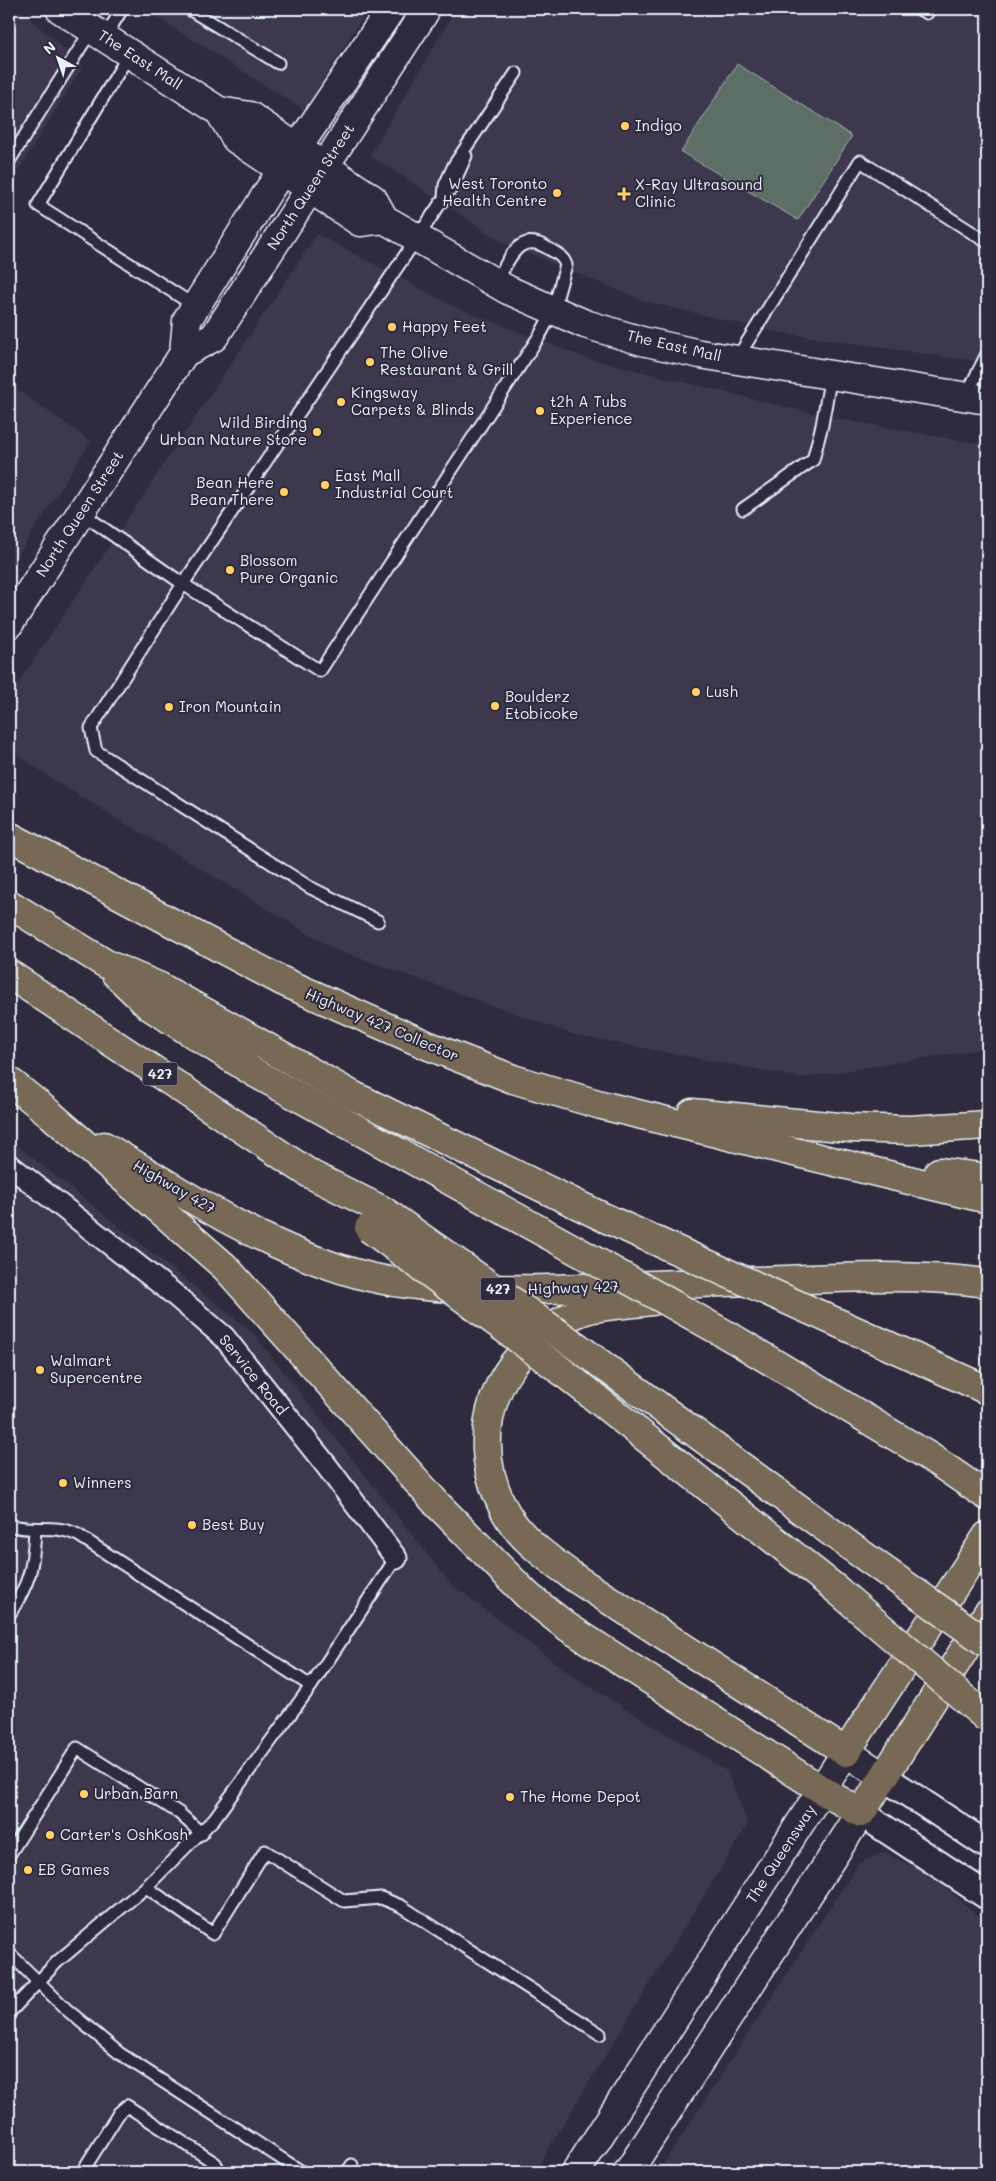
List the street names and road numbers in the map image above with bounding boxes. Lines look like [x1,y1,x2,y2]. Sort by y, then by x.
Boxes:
street label: The East Mall [95,25,186,94]
street label: North Queen Street [262,119,358,253]
street label: The East Mall [625,324,723,366]
street label: North Queen Street [31,446,127,580]
street label: Highway 427 Collector [303,983,462,1065]
road number: 427 [142,1062,178,1086]
street label: Highway 427 [130,1155,219,1218]
street label: Highway 427 [527,1275,619,1299]
road number: 427 [480,1278,516,1300]
street label: Service Road [215,1330,292,1419]
street label: The Queensway [741,1800,820,1907]

